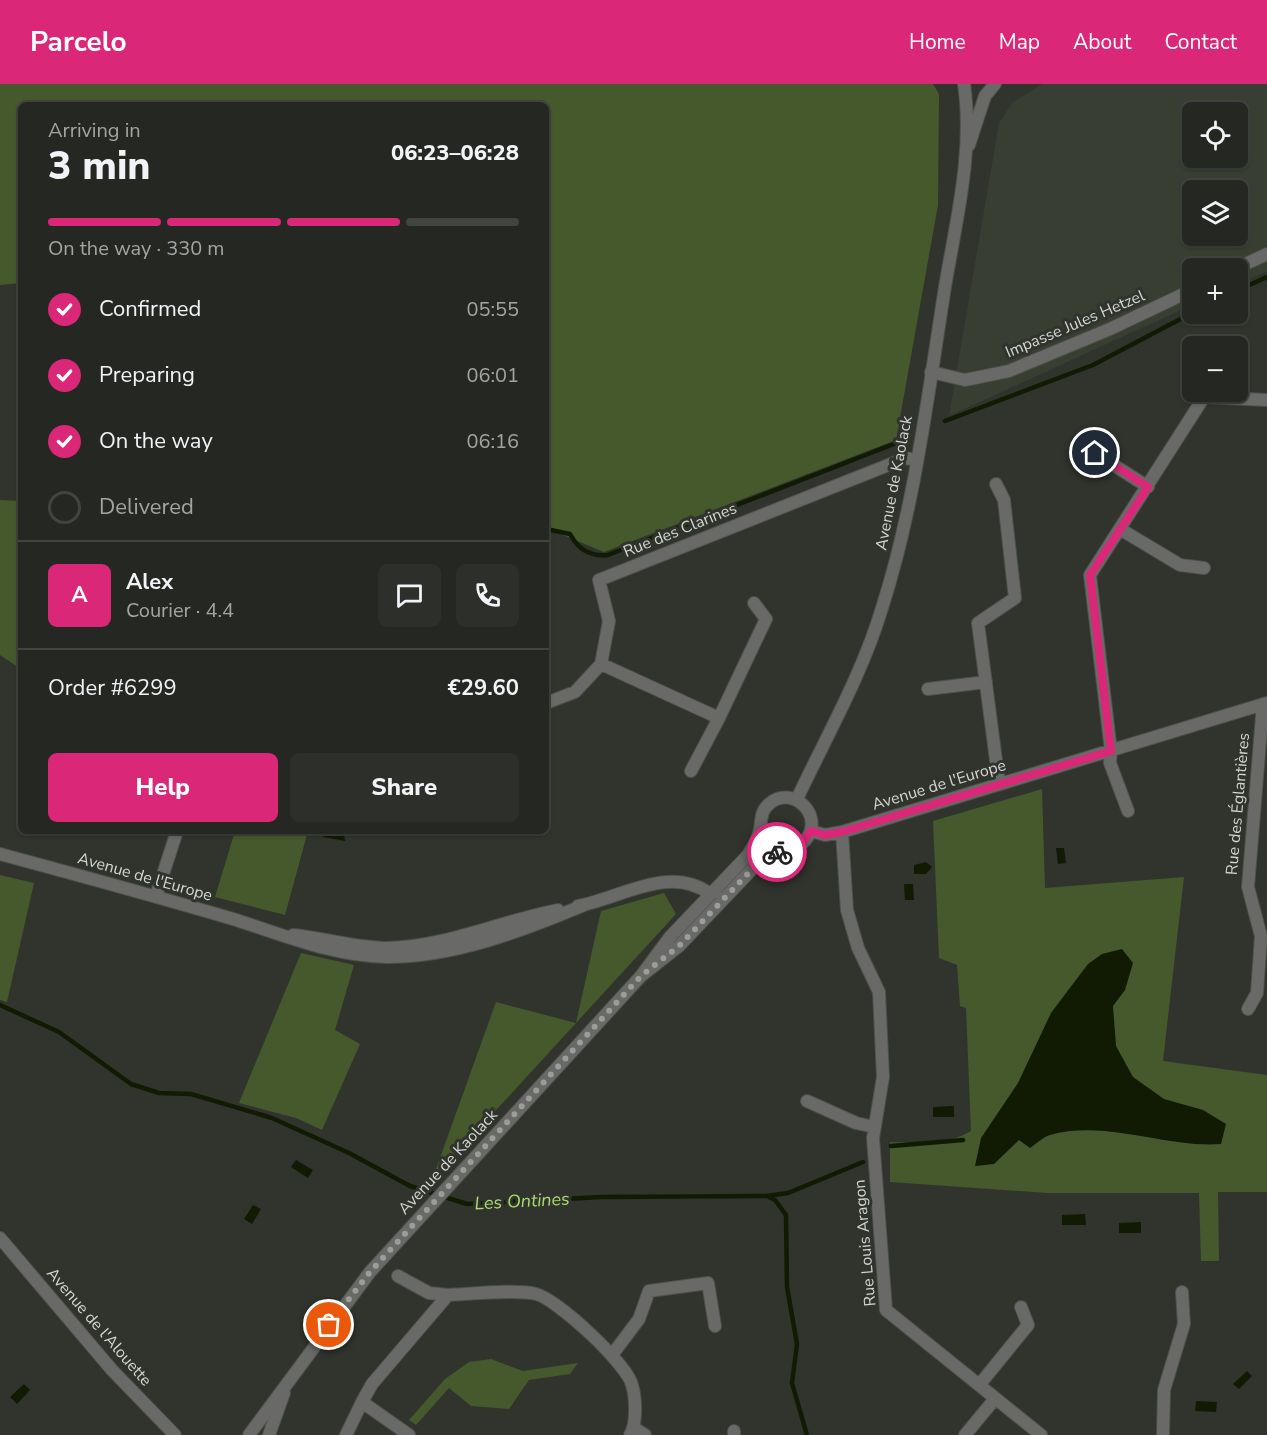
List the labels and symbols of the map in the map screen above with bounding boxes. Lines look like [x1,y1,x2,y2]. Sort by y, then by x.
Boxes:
street label: Impasse Jules Hetzel [1002,285,1148,363]
street label: Avenue de Kaolack [870,413,918,552]
pin [1069,427,1120,478]
street label: Rue des Clarines [620,497,740,563]
street label: Rue des Églantières [1221,732,1255,876]
street label: Avenue de l'Europe [869,754,1009,816]
courier [747,822,807,882]
street label: Avenue de l'Europe [75,847,215,907]
street label: Avenue de Kaolack [393,1104,503,1219]
street label: Rue Louis Aragon [848,1179,882,1307]
water label: Les Ontines [474,1187,570,1215]
street label: Avenue de l'Alouette [41,1263,157,1391]
pin [303,1299,354,1350]

